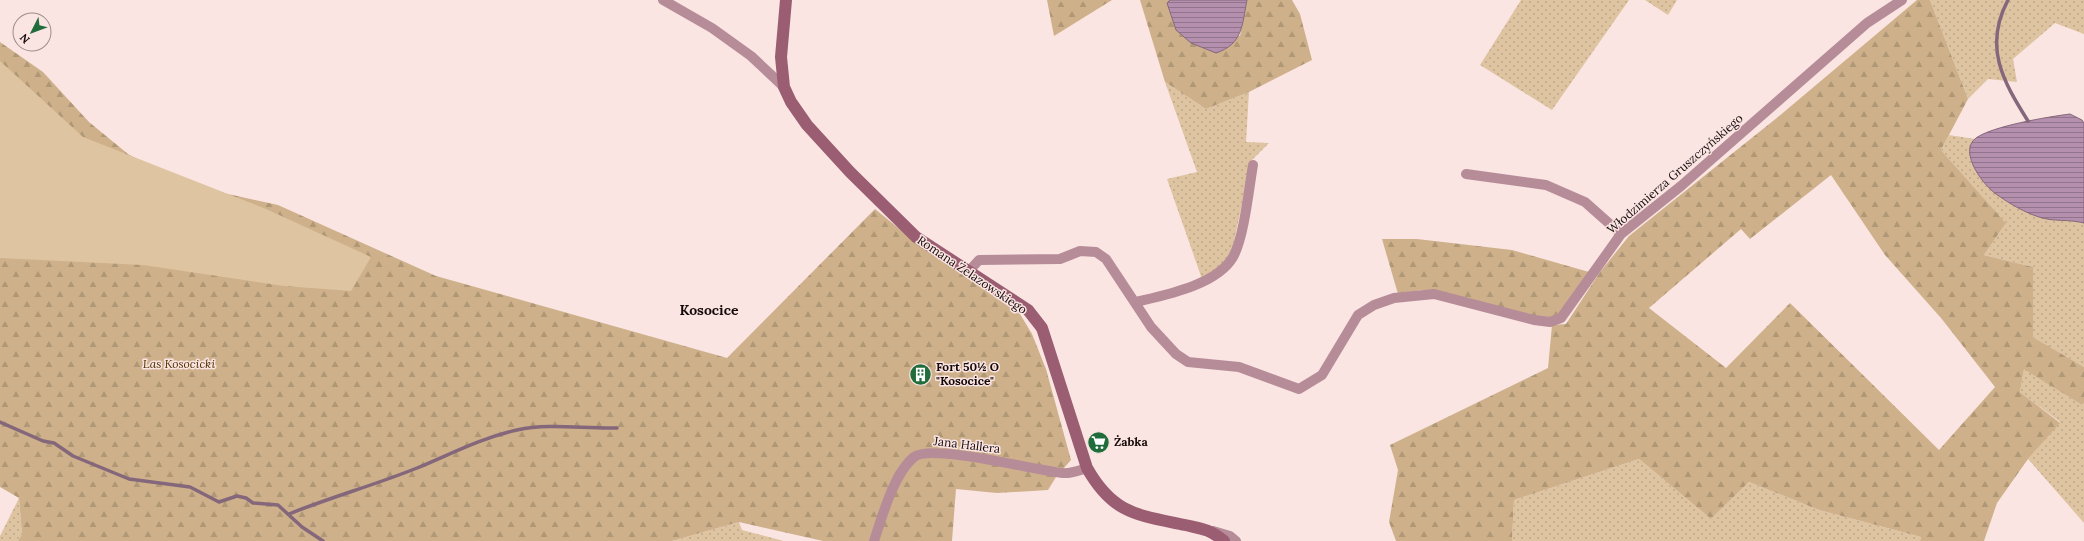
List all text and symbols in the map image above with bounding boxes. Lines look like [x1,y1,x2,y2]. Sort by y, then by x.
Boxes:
north arrow [12,12,52,52]
text: N [16,30,33,47]
street label: Włodzimierza Gruszczyńskiego [1604,110,1746,237]
street label: Romana Żelazowskiego [914,232,1030,317]
district label: Kosocice [680,301,739,319]
park label: Las Kosocicki [143,356,215,371]
place label: Fort 50½ O "Kosocice" [936,359,999,388]
building icon: Fort 50½ O "Kosocice" [908,361,934,387]
supermarket icon: Żabka [1085,429,1111,455]
street label: Jana Hallera [932,433,1001,456]
place label: Żabka [1114,434,1148,449]

